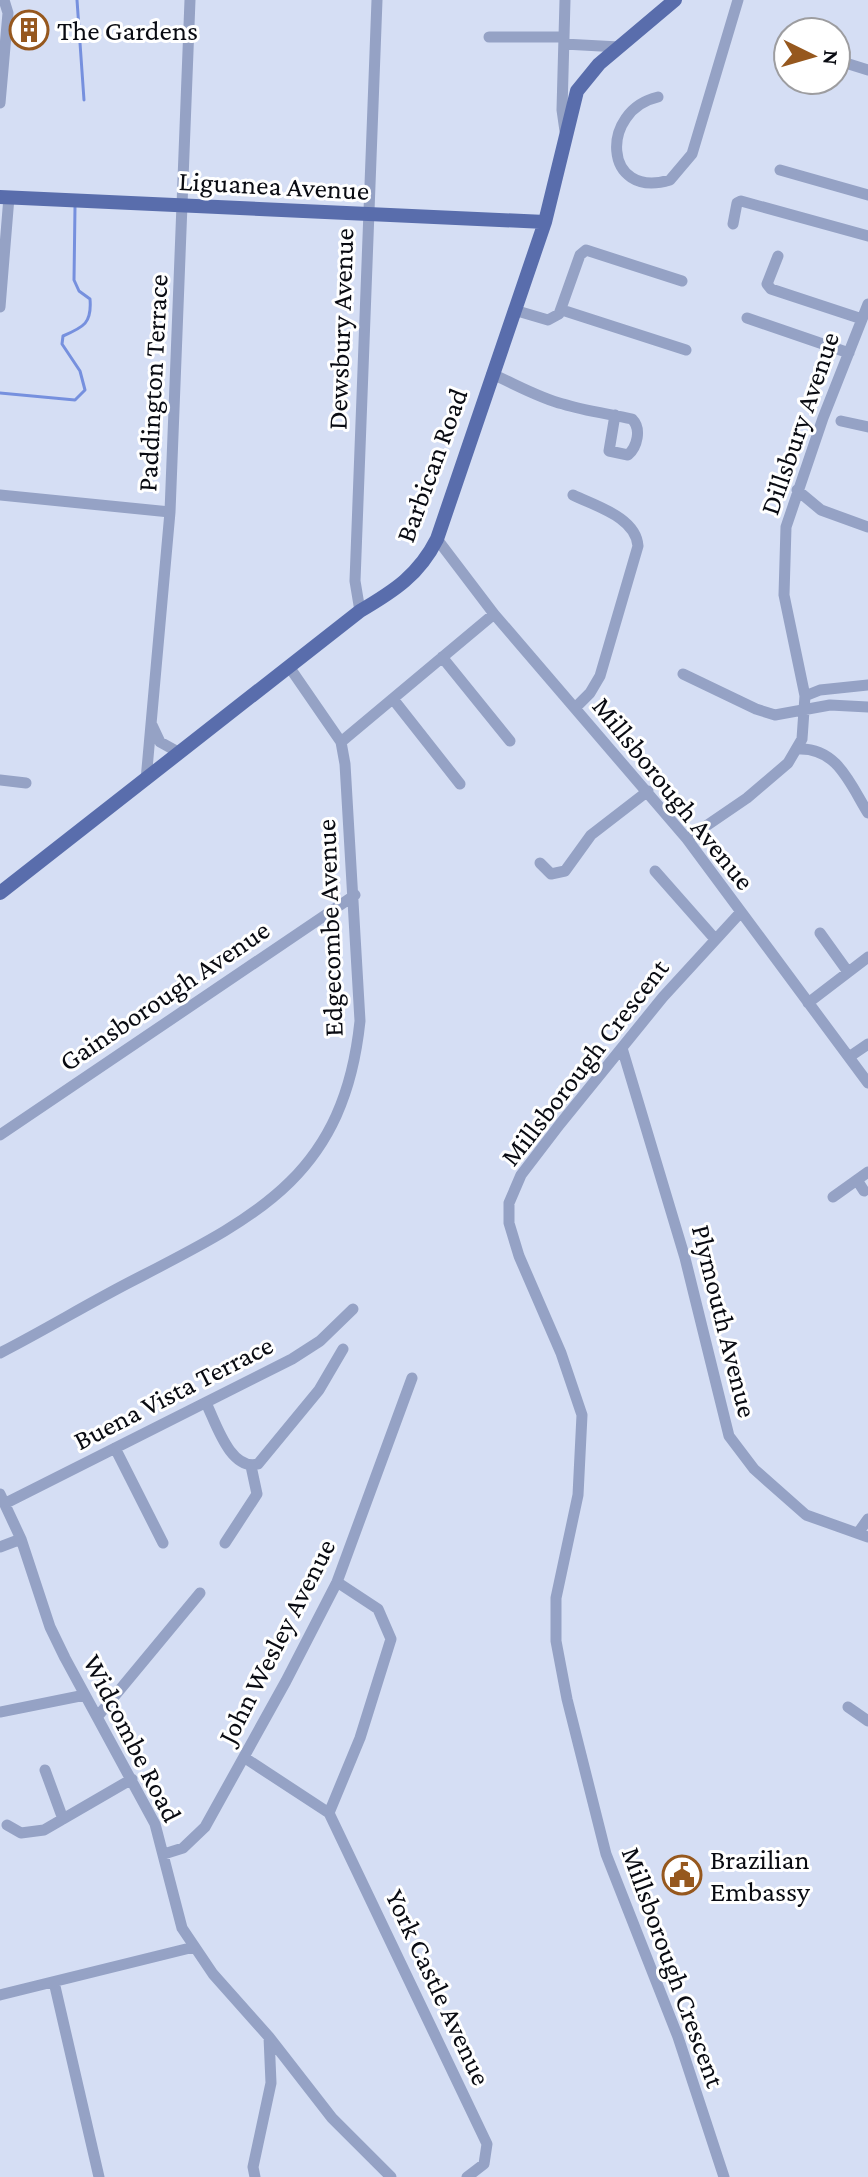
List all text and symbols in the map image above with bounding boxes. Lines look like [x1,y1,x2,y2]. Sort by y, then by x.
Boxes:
building icon: The Gardens [8,9,50,51]
place label: The Gardens [57,15,198,46]
north arrow [772,16,852,96]
text: N [818,49,845,66]
street label: Liguanea Avenue [178,165,370,206]
street label: Dewsbury Avenue [321,228,360,431]
street label: Paddington Terrace [131,273,174,493]
street label: Dillsbury Avenue [754,328,845,519]
street label: Barbican Road [389,384,474,546]
street label: Millsborough Avenue [586,691,761,896]
street label: Edgecombe Avenue [310,819,349,1037]
street label: Gainsborough Avenue [53,914,275,1077]
street label: Millsborough Crescent [494,952,675,1172]
street label: Plymouth Avenue [686,1221,763,1421]
street label: Buena Vista Terrace [68,1329,278,1456]
street label: John Wesley Avenue [210,1534,341,1751]
street label: Widcombe Road [77,1649,188,1827]
street label: Millsborough Crescent [616,1843,732,2092]
place label: Brazilian Embassy [710,1844,811,1907]
public building icon: Brazilian Embassy [661,1854,703,1896]
street label: York Castle Avenue [380,1885,497,2090]

